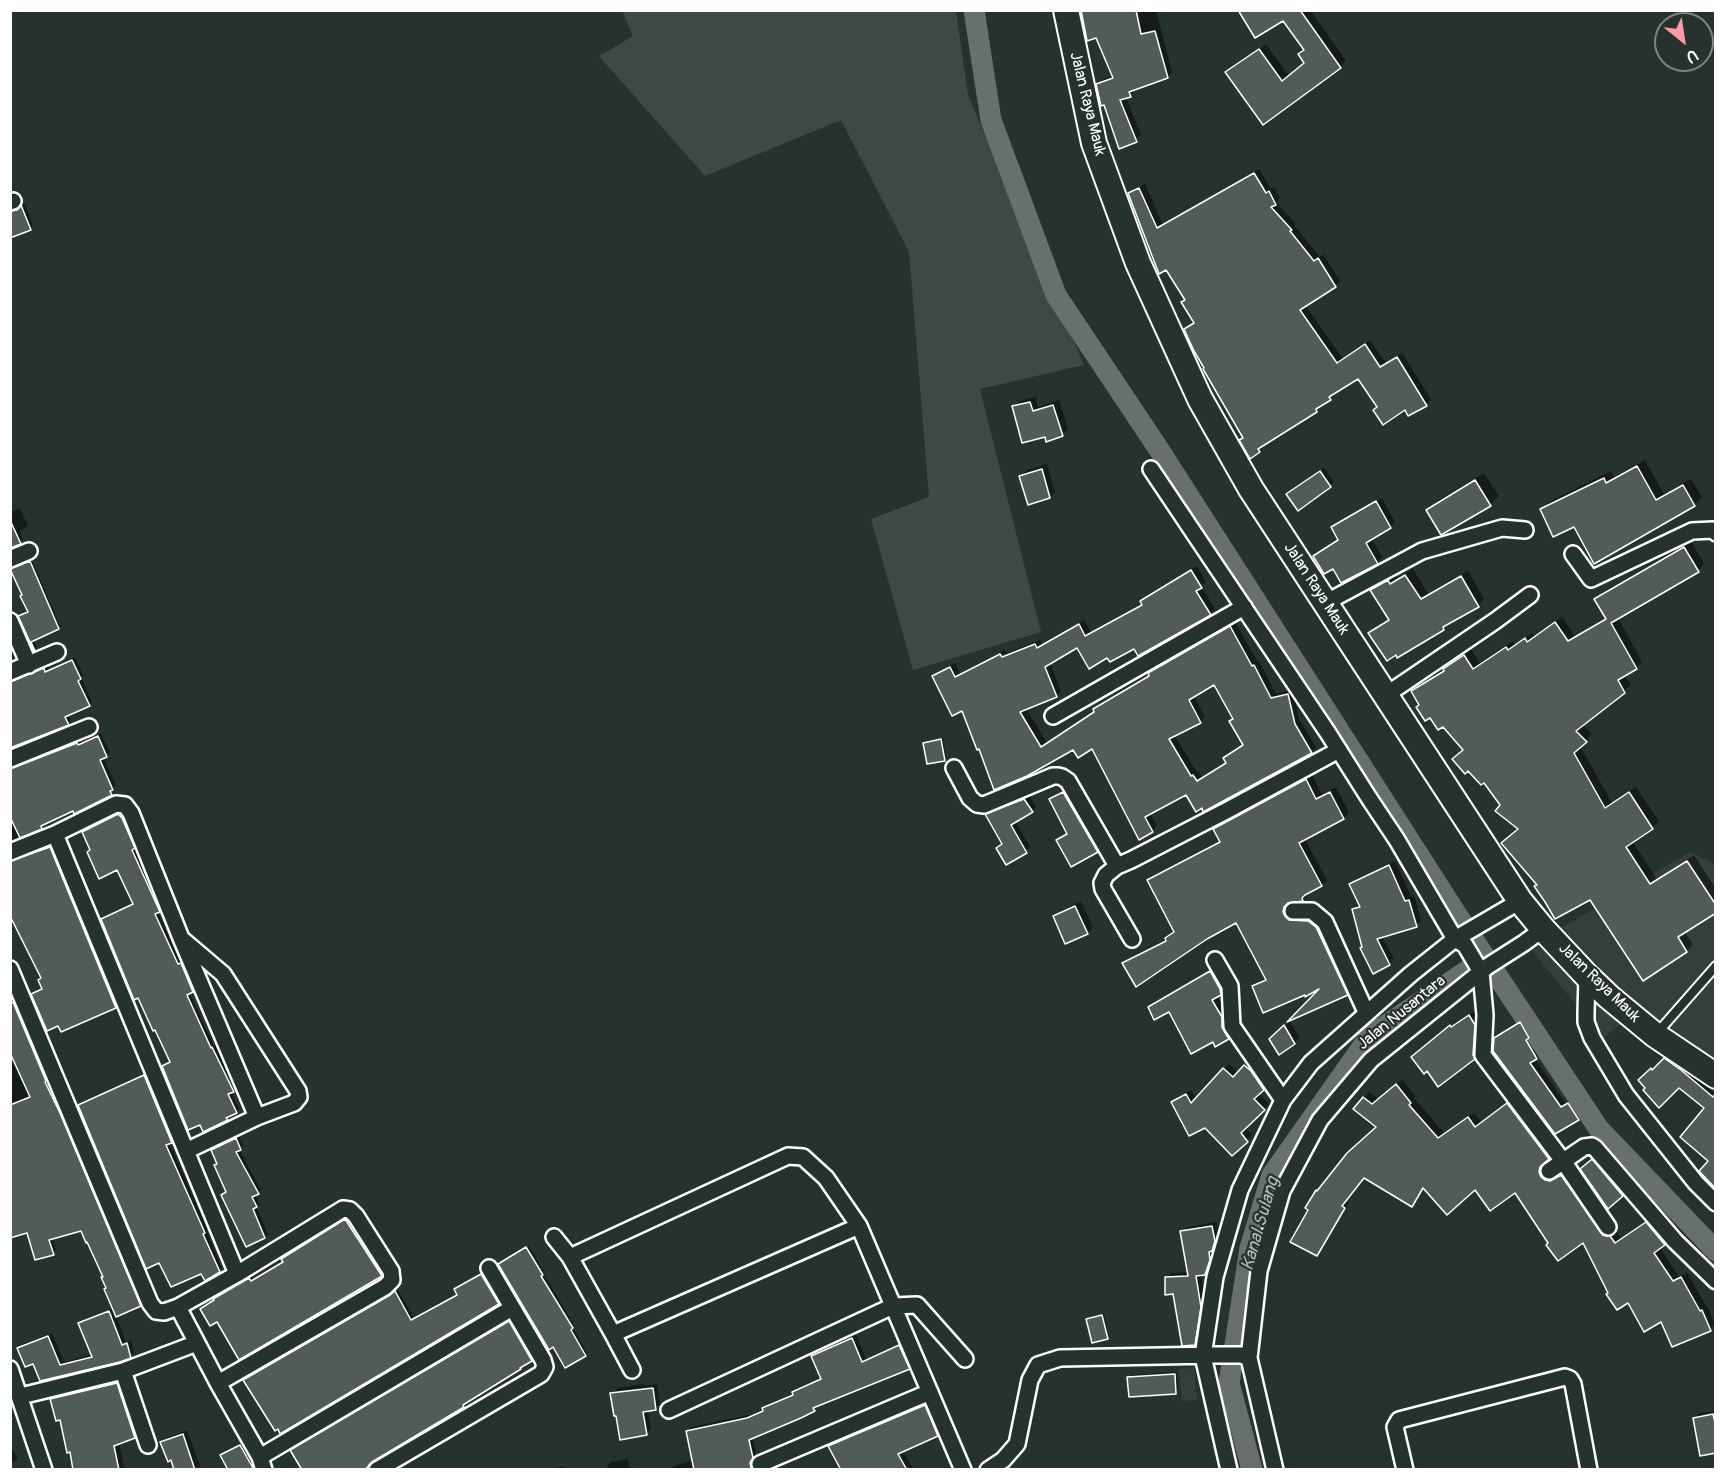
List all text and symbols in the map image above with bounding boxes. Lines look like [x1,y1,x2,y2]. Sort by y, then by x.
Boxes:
north arrow [1654,12,1714,72]
text: U [1682,45,1702,67]
street label: Jalan Raya Mauk [1065,50,1109,158]
street label: Jalan Raya Mauk [1279,539,1353,639]
street label: Jalan Raya Mauk [1554,939,1644,1027]
street label: Jalan Nusantara [1354,972,1450,1054]
water label: Kanal Sulang [1237,1175,1285,1273]

